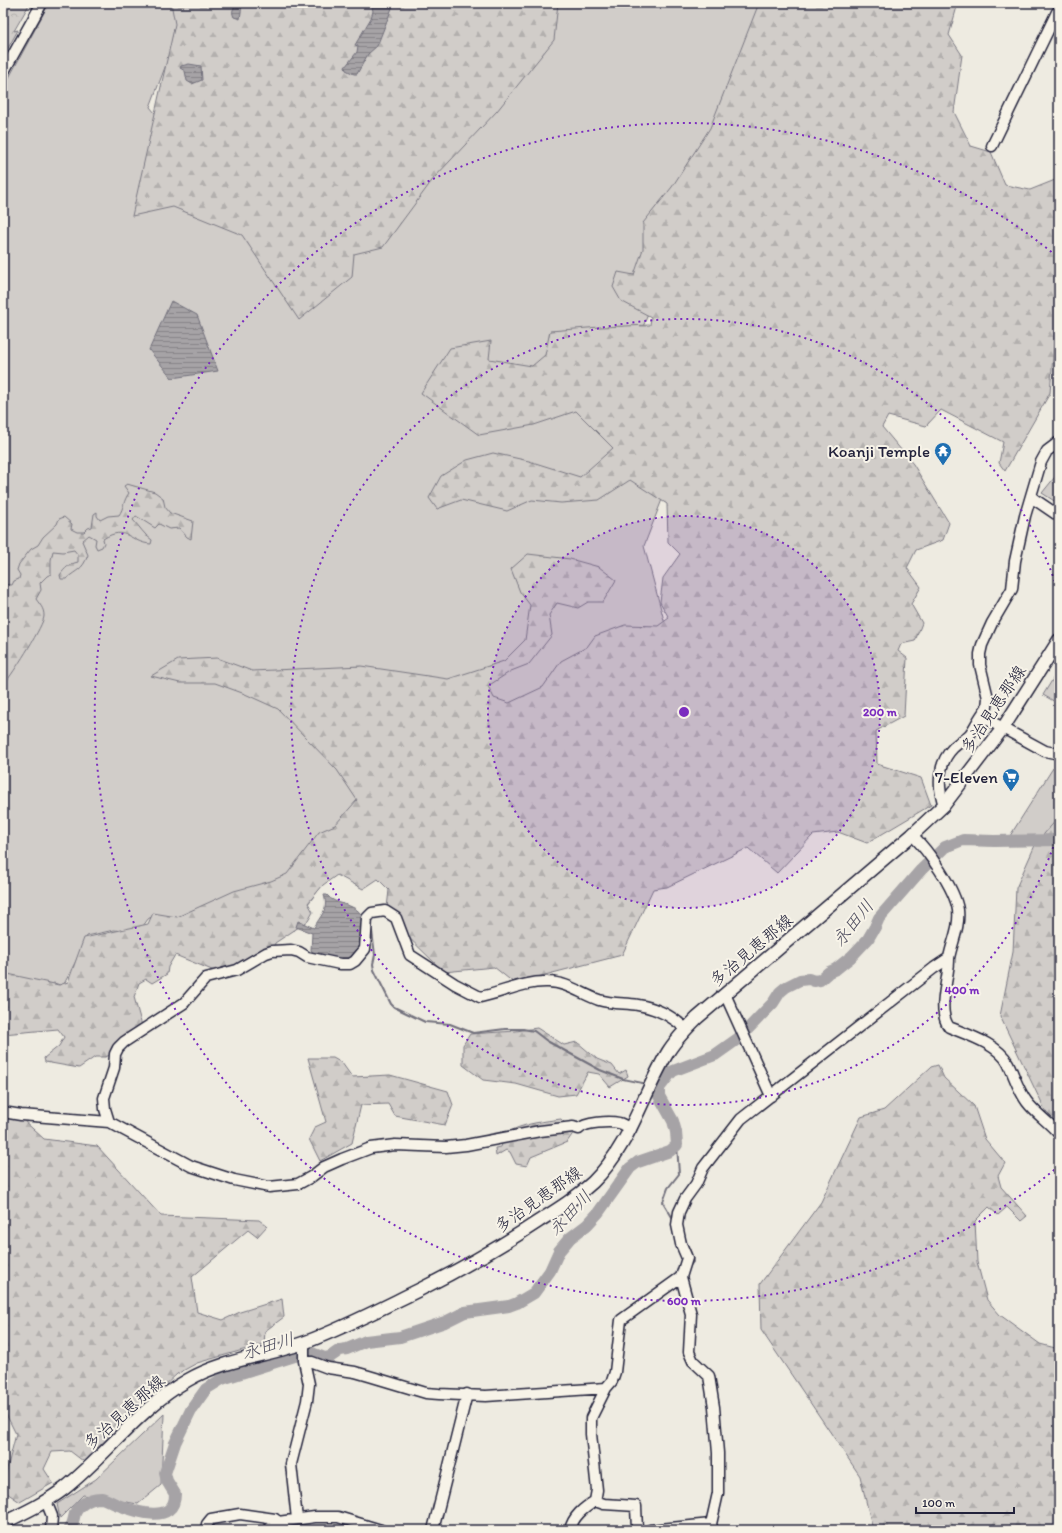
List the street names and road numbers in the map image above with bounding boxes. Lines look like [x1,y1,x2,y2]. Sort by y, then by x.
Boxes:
street label: 多治見恵那線 [956,661,1030,757]
street label: 多治見恵那線 [706,910,796,990]
street label: 多治見恵那線 [490,1162,586,1236]
street label: 多治見恵那線 [79,1370,169,1454]

